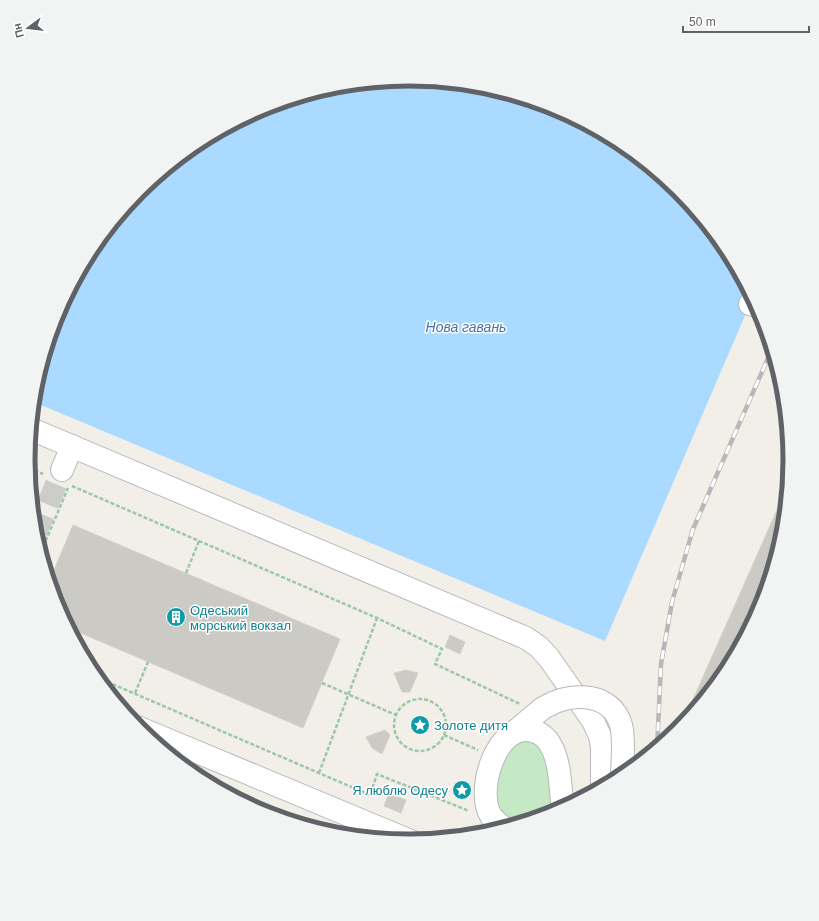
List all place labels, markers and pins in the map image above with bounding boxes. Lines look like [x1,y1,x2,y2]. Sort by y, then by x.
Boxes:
place label: Одеський морський вокзал [190,603,291,633]
building icon: Одеський морський вокзал [165,606,187,628]
place icon: Золоте дитя [409,714,431,736]
place label: Золоте дитя [434,718,508,733]
place icon: Я люблю Одесу [451,779,473,801]
place label: Я люблю Одесу [352,783,448,798]

